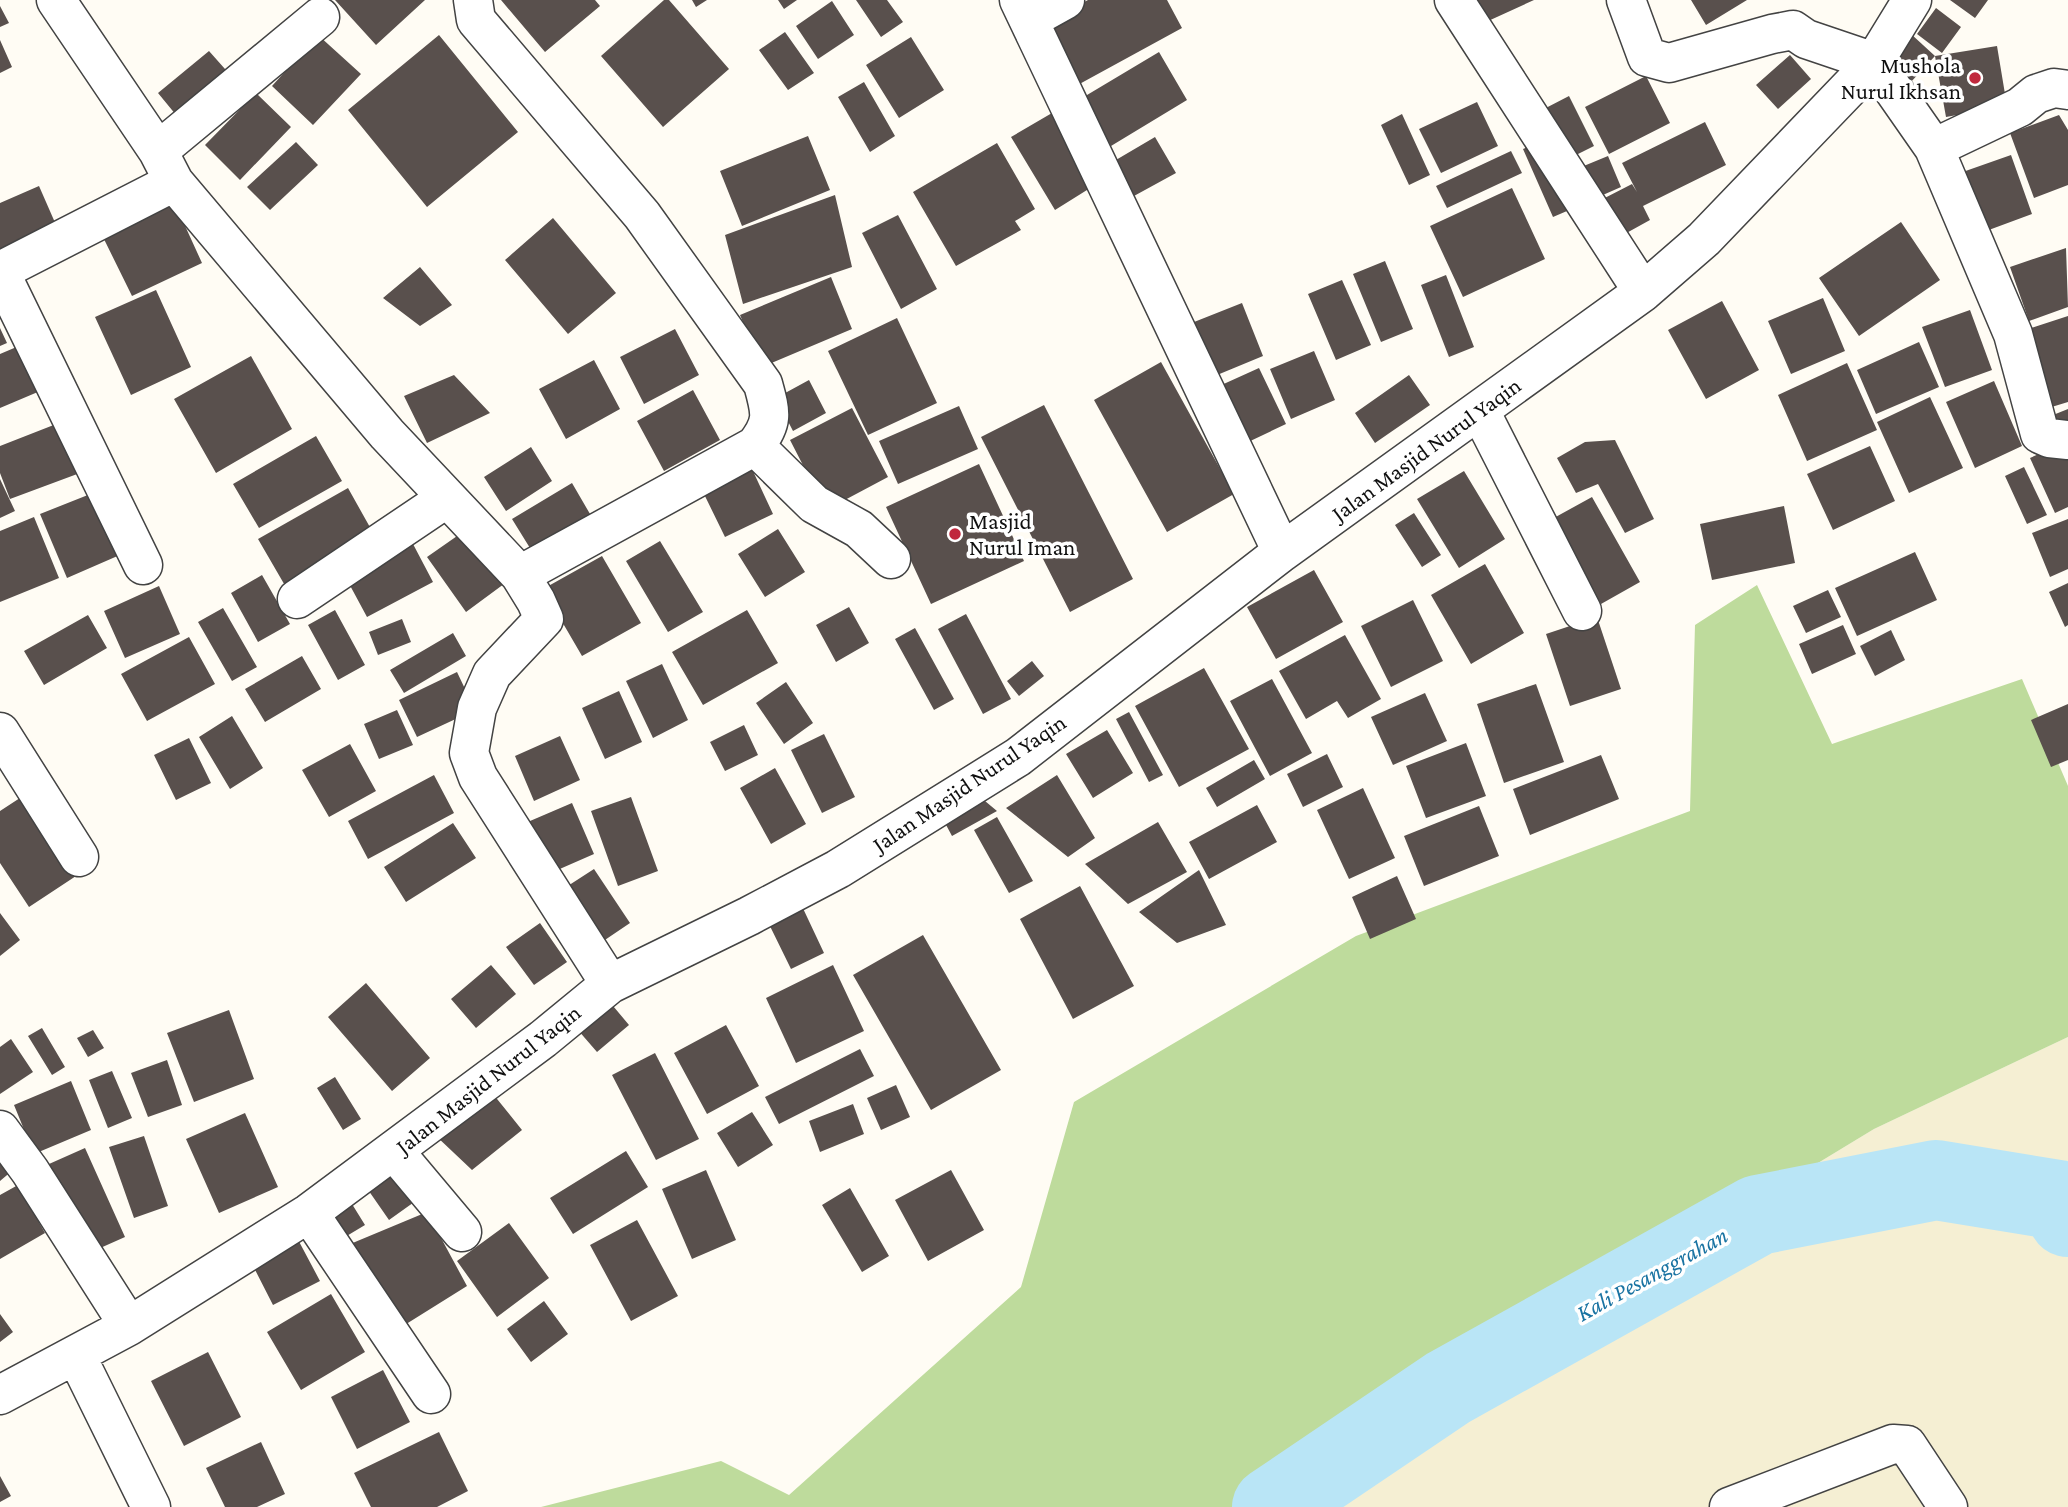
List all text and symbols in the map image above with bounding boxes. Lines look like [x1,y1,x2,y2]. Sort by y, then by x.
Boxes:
place label: Mushola Nurul Ikhsan [1841,52,1961,104]
marker: Mushola Nurul Ikhsan [1967,70,1983,86]
street label: Jalan Masjid Nurul Yaqin [1325,372,1526,527]
place label: Masjid Nurul Iman [969,508,1075,560]
marker: Masjid Nurul Iman [947,526,963,542]
street label: Jalan Masjid Nurul Yaqin [866,709,1070,858]
street label: Jalan Masjid Nurul Yaqin [389,999,586,1160]
water label: Kali Pesanggrahan [1571,1221,1732,1326]

